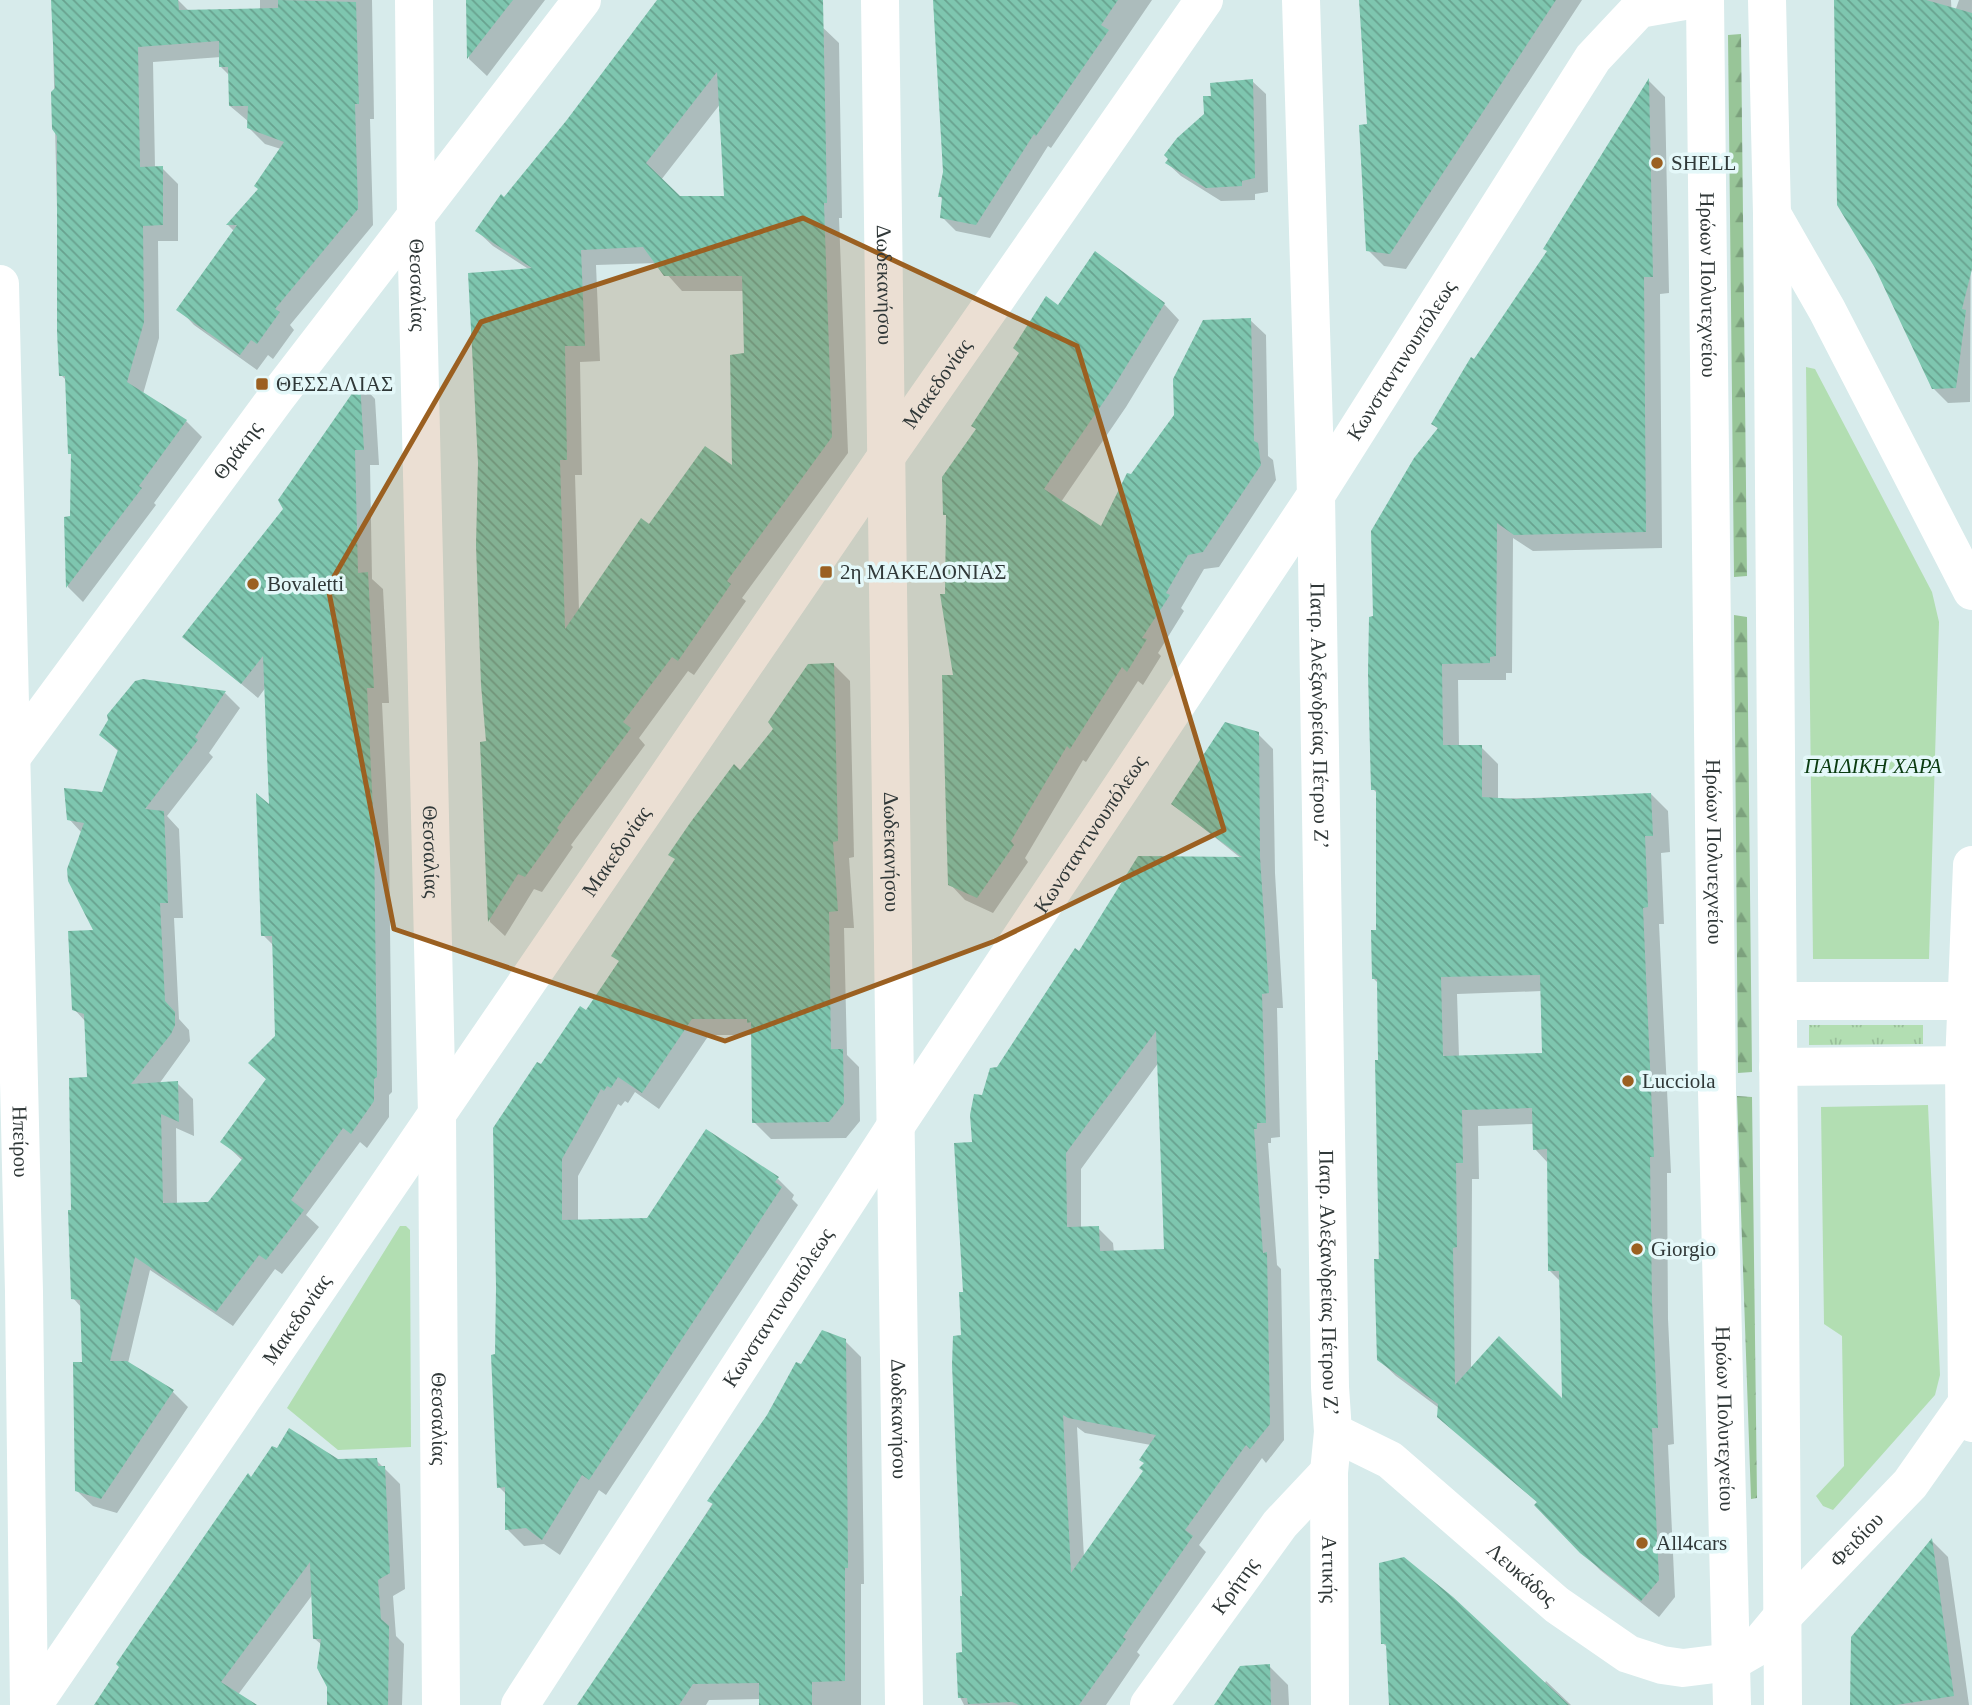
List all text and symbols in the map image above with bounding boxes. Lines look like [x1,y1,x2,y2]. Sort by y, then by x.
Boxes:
place label: SHELL [1671,151,1736,175]
marker: SHELL [1649,155,1665,171]
street label: Ηρώων Πολυτεχνείου [1695,192,1721,378]
street label: Δωδεκανήσου [872,225,897,345]
street label: Θεσσαλίας [404,238,431,332]
street label: Κωνσταντινουπόλεως [1342,275,1461,445]
street label: Μακεδονίας [897,334,977,433]
place label: ΘΕΣΣΑΛΙΑΣ [276,372,393,396]
marker: ΘΕΣΣΑΛΙΑΣ [254,376,270,392]
street label: Θράκης [208,416,267,484]
place label: 2η ΜΑΚΕΔΟΝΙΑΣ [840,560,1006,584]
marker: 2η ΜΑΚΕΔΟΝΙΑΣ [818,564,834,580]
place label: Bovaletti [267,572,344,596]
marker: Bovaletti [245,576,261,592]
street label: Πατρ. Αλεξανδρείας Πέτρου Ζ’ [1305,582,1334,849]
street label: Κωνσταντινουπόλεως [1029,750,1152,918]
park label: ΠΑΙΔΙΚΗ ΧΑΡΑ [1803,754,1942,778]
street label: Ηρώων Πολυτεχνείου [1701,759,1727,945]
street label: Δωδεκανήσου [879,792,904,912]
street label: Μακεδονίας [577,801,656,901]
street label: Θεσσαλίας [418,805,444,899]
place label: Lucciola [1642,1069,1716,1093]
marker: Lucciola [1620,1073,1636,1089]
street label: Ηπείρου [8,1106,33,1178]
street label: Πατρ. Αλεξανδρείας Πέτρου Ζ’ [1314,1149,1344,1416]
street label: Κωνσταντινουπόλεως [718,1223,839,1391]
place label: Giorgio [1651,1237,1716,1261]
marker: Giorgio [1629,1241,1645,1257]
street label: Μακεδονίας [257,1269,336,1369]
street label: Ηρώων Πολυτεχνείου [1711,1326,1739,1512]
street label: Δωδεκανήσου [886,1359,912,1479]
street label: Θεσσαλίας [427,1372,451,1466]
street label: Φειδίου [1825,1507,1888,1572]
place label: All4cars [1656,1531,1727,1555]
street label: Αττικής [1317,1535,1342,1604]
marker: All4cars [1634,1535,1650,1551]
street label: Λευκάδος [1482,1538,1562,1612]
street label: Κρήτης [1207,1552,1264,1619]

